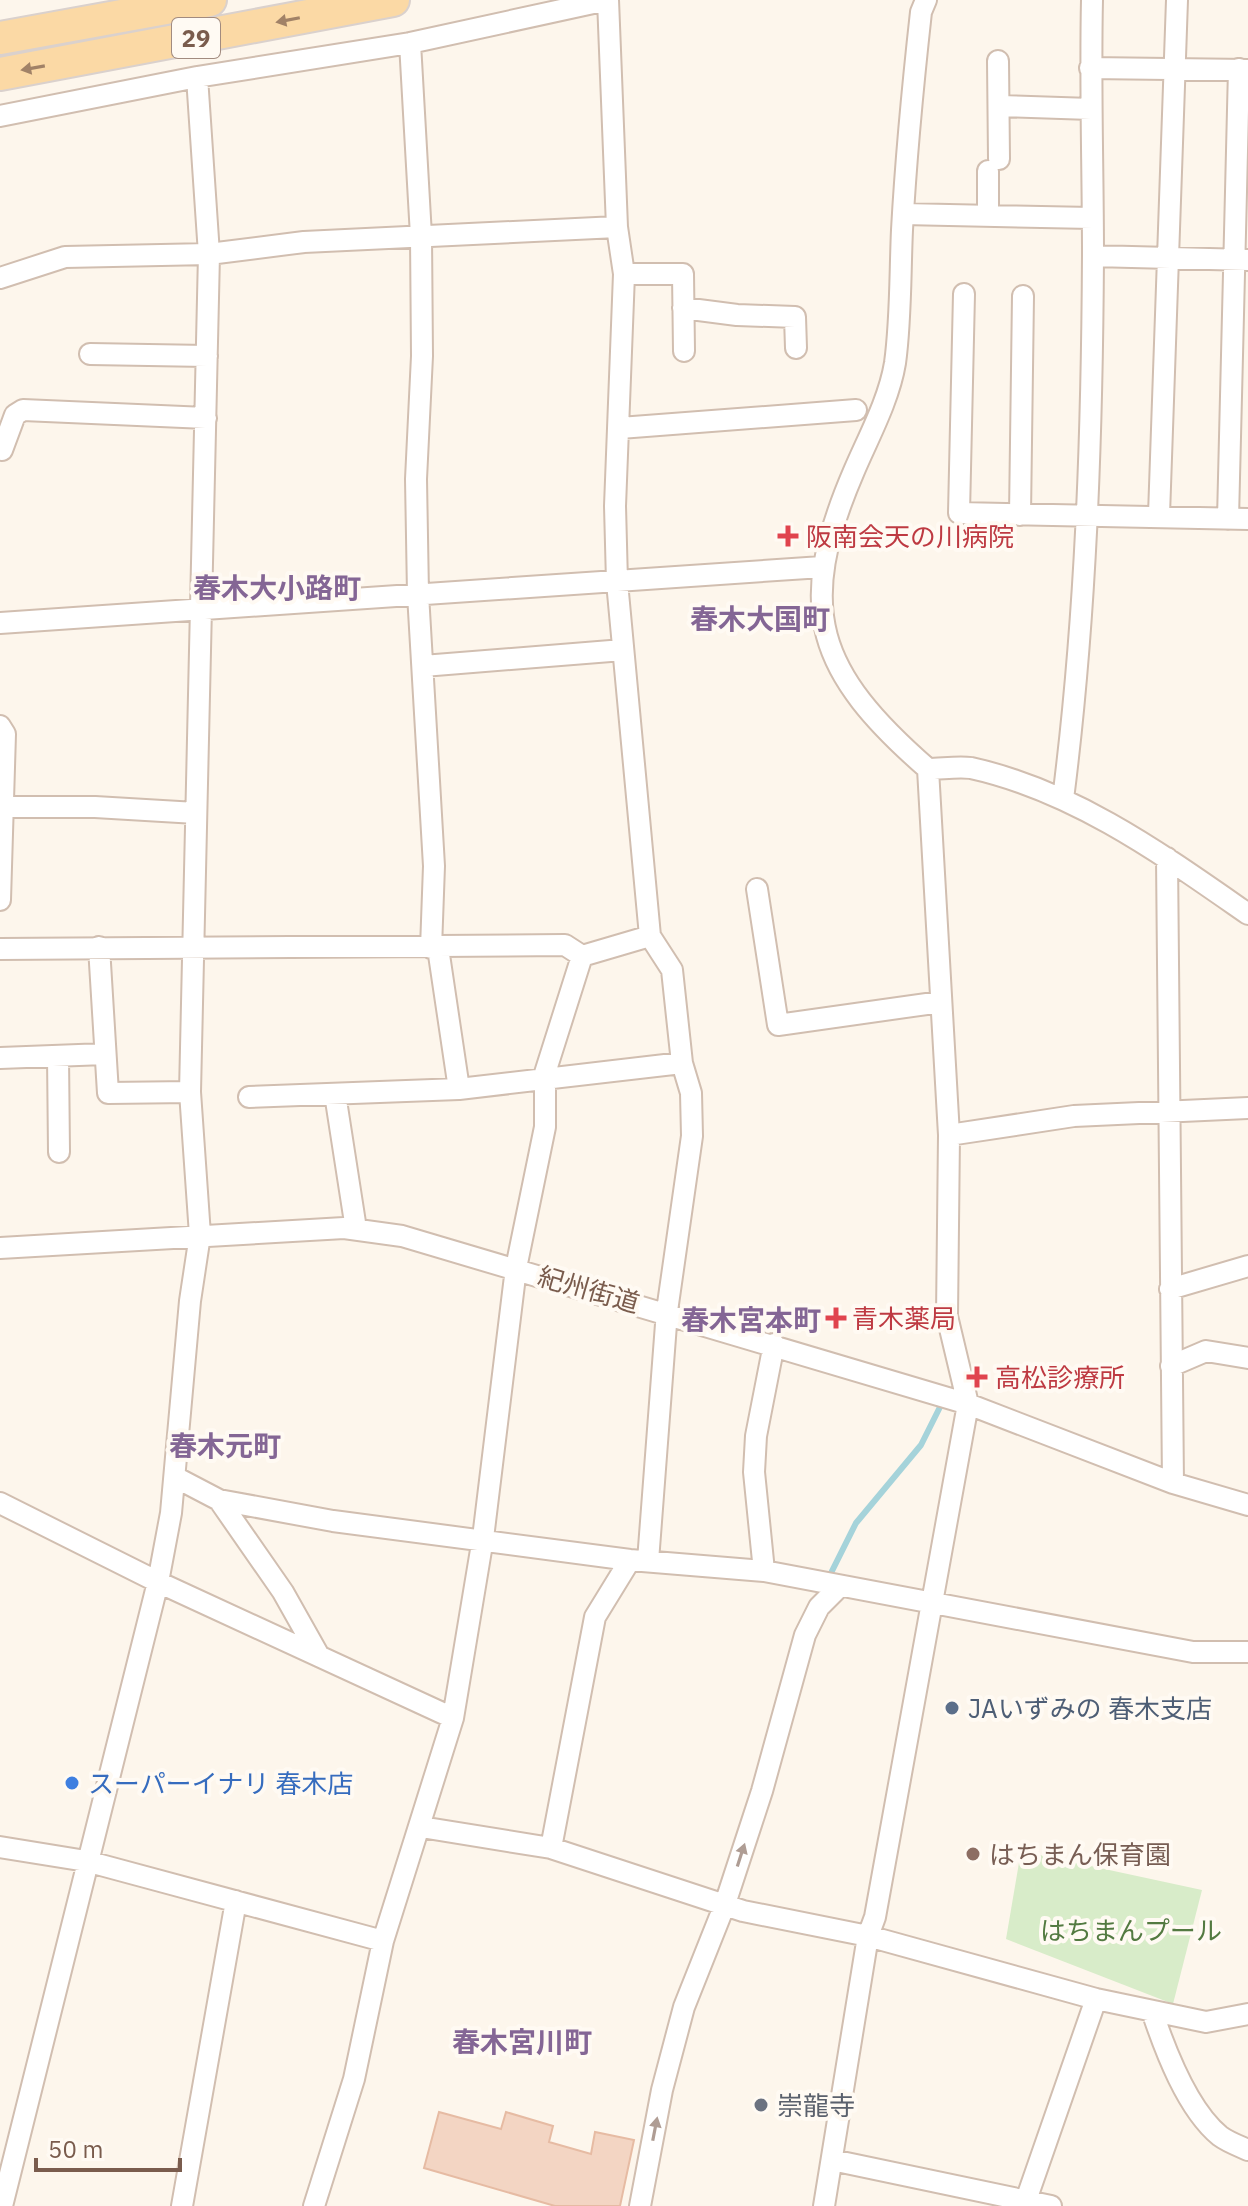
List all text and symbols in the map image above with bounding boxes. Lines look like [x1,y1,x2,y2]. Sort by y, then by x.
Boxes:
one-way arrow [276,14,301,27]
road number: 29 [172,18,220,58]
one-way arrow [20,62,45,75]
place label: 阪南会天の川病院 [806,519,1014,553]
marker: 阪南会天の川病院 [777,525,799,547]
district label: 春木大小路町 [193,569,361,606]
district label: 春木大国町 [690,600,830,637]
street label: 紀州街道 [534,1258,644,1320]
district label: 春木宮本町 [681,1301,821,1338]
place label: 青木薬局 [852,1301,956,1335]
marker: 青木薬局 [827,1309,845,1327]
place label: 高松診療所 [995,1360,1125,1394]
marker: 高松診療所 [966,1366,988,1388]
district label: 春木元町 [169,1427,281,1464]
place label: JAいずみの 春木支店 [968,1691,1212,1725]
marker: JAいずみの 春木支店 [943,1699,961,1717]
place label: スーパーイナリ 春木店 [88,1766,353,1800]
marker: スーパーイナリ 春木店 [63,1774,81,1792]
place label: はちまん保育園 [989,1837,1171,1871]
one-way arrow [735,1843,748,1867]
marker: はちまん保育園 [964,1845,982,1863]
park label: はちまんプール [1040,1913,1222,1947]
district label: 春木宮川町 [452,2023,592,2060]
place label: 崇龍寺 [777,2088,855,2122]
marker: 崇龍寺 [752,2096,770,2114]
one-way arrow [649,2117,661,2142]
scale bar [36,2122,180,2172]
text: 50 m [48,2133,103,2165]

